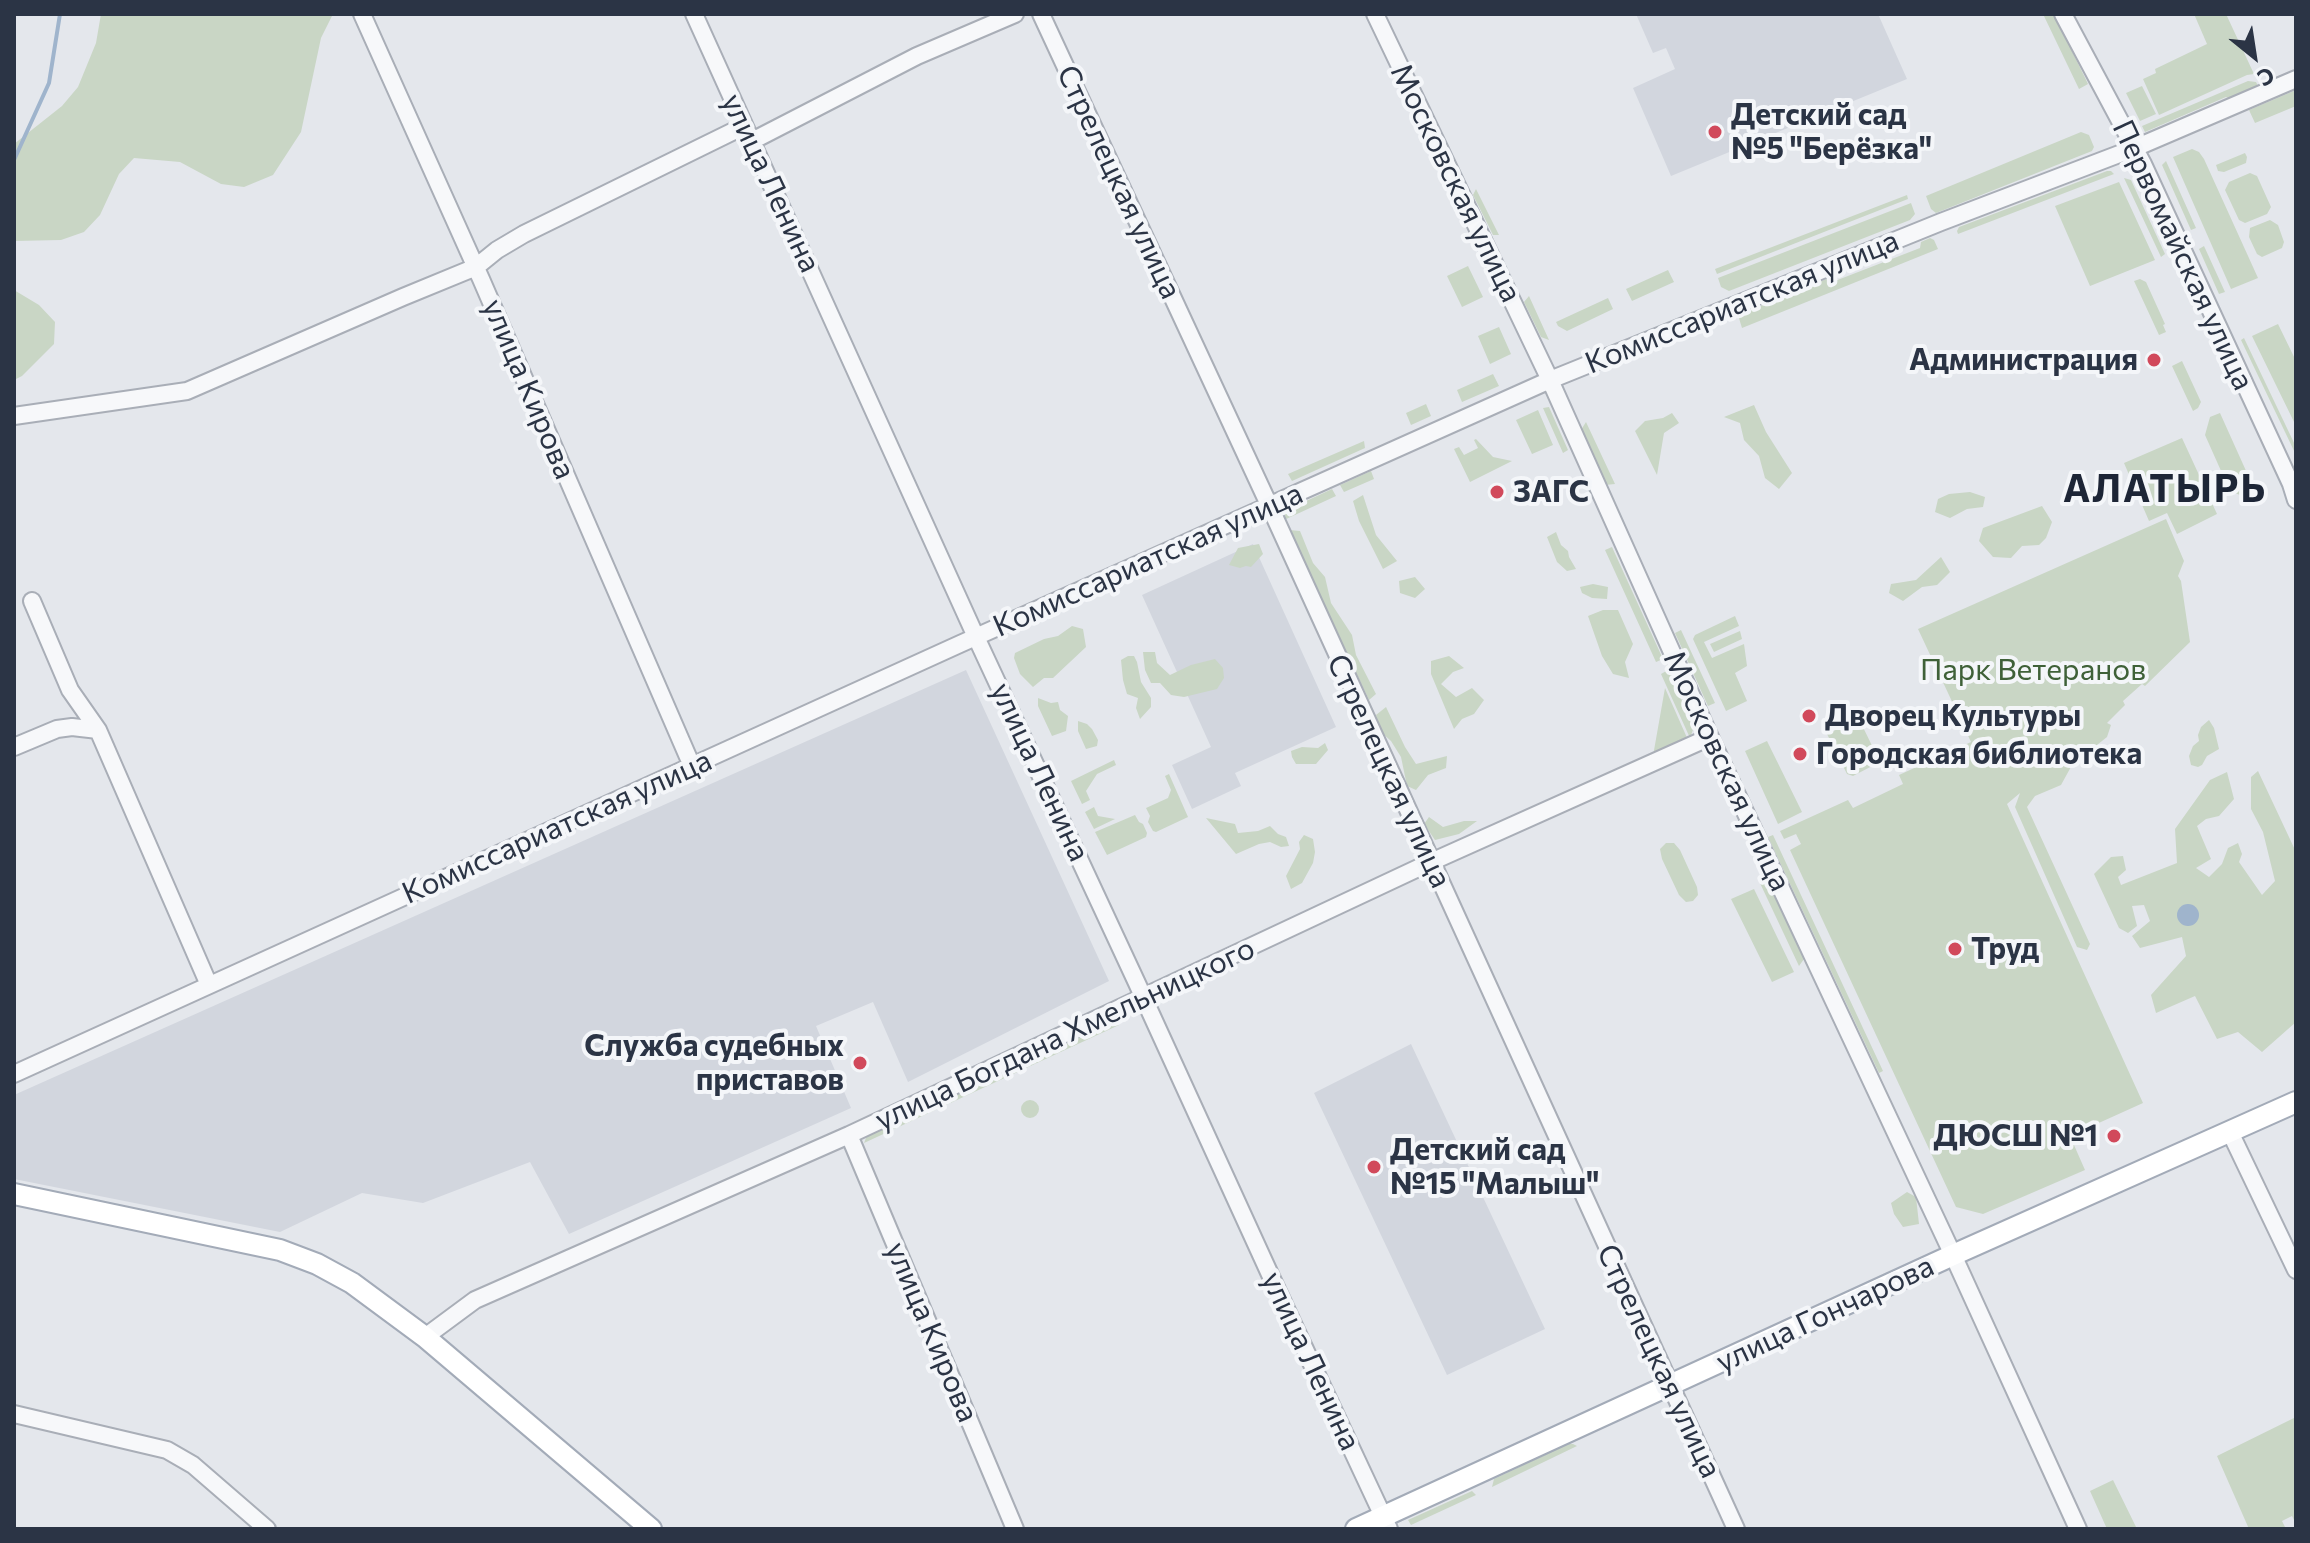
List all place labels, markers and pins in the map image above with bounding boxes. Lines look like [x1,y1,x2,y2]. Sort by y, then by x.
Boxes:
place label: Детский сад №5 "Берёзка" [1731,97,1932,168]
marker: Детский сад №5 "Берёзка" [1706,123,1724,141]
place label: Администрация [1909,342,2138,378]
marker: Администрация [2145,351,2163,369]
place label: ЗАГС [1513,474,1589,510]
marker: ЗАГС [1488,483,1506,501]
place label: Дворец Культуры [1825,698,2081,734]
marker: Дворец Культуры [1800,707,1818,725]
place label: Городская библиотека [1816,736,2142,772]
marker: Городская библиотека [1791,745,1809,763]
place label: Труд [1971,931,2039,967]
marker: Труд [1946,940,1964,958]
place label: Служба судебных приставов [584,1028,844,1098]
marker: Служба судебных приставов [851,1054,869,1072]
place label: ДЮСШ №1 [1934,1118,2098,1154]
marker: ДЮСШ №1 [2105,1127,2123,1145]
place label: Детский сад №15 "Малыш" [1390,1132,1599,1202]
marker: Детский сад №15 "Малыш" [1365,1158,1383,1176]

